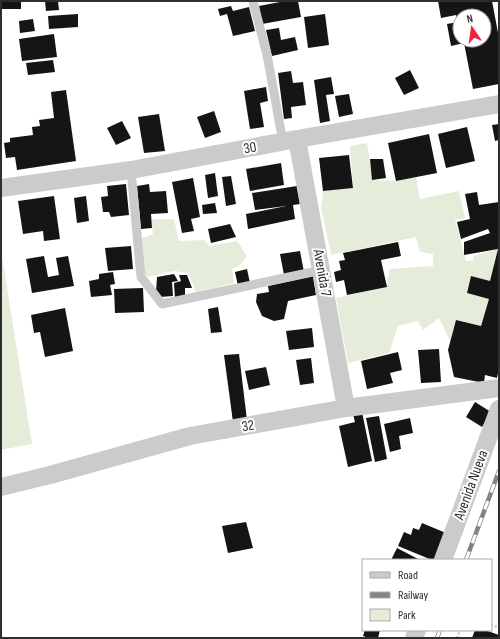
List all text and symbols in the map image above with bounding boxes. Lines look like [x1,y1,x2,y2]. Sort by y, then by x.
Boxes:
north arrow [452,8,492,48]
text: N [466,12,474,26]
street label: 30 [242,138,258,158]
street label: Avenida 7 [308,247,335,298]
street label: 32 [240,416,256,436]
street label: Avenida Nueva [449,447,492,523]
legend [362,559,492,631]
text: Road [398,568,418,583]
text: Railway [398,588,429,603]
text: Park [398,608,416,623]

